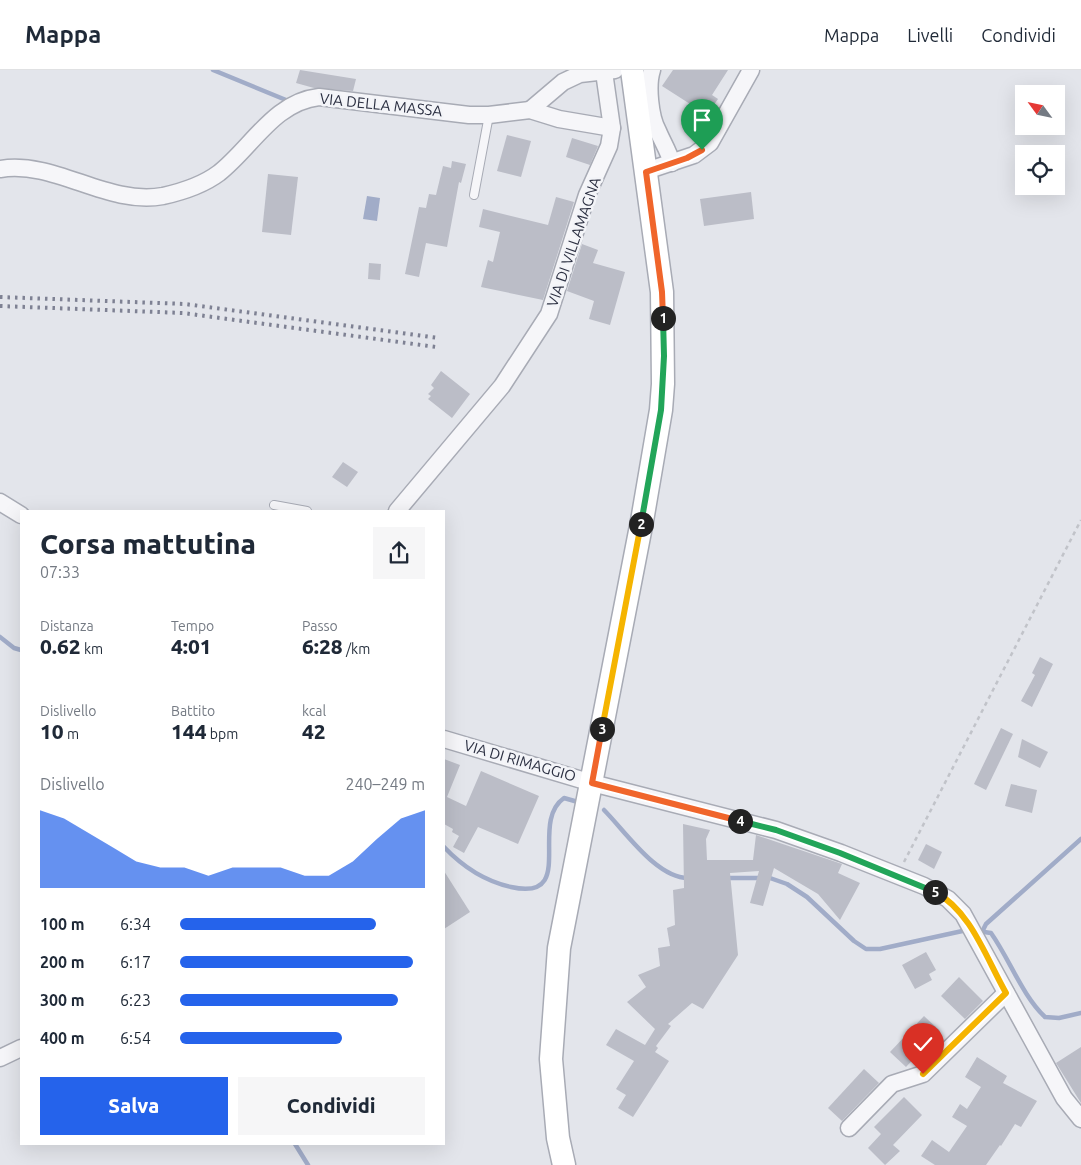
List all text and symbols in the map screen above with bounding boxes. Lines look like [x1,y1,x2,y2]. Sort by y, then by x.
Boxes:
text: Mappa [25,21,101,48]
text: Mappa [824,25,879,45]
text: Livelli [907,25,953,45]
text: Condividi [981,25,1056,45]
north arrow [1015,85,1065,135]
map controls [1015,85,1065,195]
street label: VIA DELLA MASSA [319,90,443,119]
pin [681,99,723,150]
icon: arrive [688,106,716,134]
button: locate [1015,145,1065,195]
street label: VIA DI VILLAMAGNA [543,174,604,309]
pin: 1 [650,306,676,330]
text: 1 [660,310,667,326]
pin: 2 [628,512,654,536]
text: 2 [638,516,645,532]
button: share [373,527,425,579]
text: Corsa mattutina [40,528,256,559]
text: 07:33 [40,563,80,581]
text: Distanza [40,618,94,634]
text: Tempo [171,618,214,634]
text: Passo [302,618,338,634]
text: 0.62 [40,634,81,658]
text: 4:01 [171,634,212,658]
text: 6:28 [302,634,343,658]
text: km [81,641,103,657]
text: /km [343,641,370,657]
text: Dislivello [40,703,96,719]
text: Battito [171,703,215,719]
text: kcal [302,703,326,719]
pin: 3 [590,716,614,742]
text: 10 [40,719,64,743]
text: 144 [171,719,207,743]
text: 42 [302,719,326,743]
text: 3 [599,721,606,737]
text: m [64,726,79,742]
text: bpm [207,726,238,742]
street label: VIA DI RIMAGGIO [462,736,578,785]
text: Dislivello [40,775,105,793]
text: 240–249 m [345,775,425,793]
pin: 4 [728,808,752,834]
text: 4 [737,813,744,829]
pin: 5 [922,880,948,904]
text: 5 [932,884,939,900]
text: 100 m [40,915,85,933]
text: 6:34 [120,915,151,933]
text: 200 m [40,953,85,971]
text: 6:17 [120,953,151,971]
text: 300 m [40,991,85,1009]
text: 6:23 [120,991,151,1009]
pin [902,1023,944,1074]
text: 400 m [40,1029,85,1047]
text: 6:54 [120,1029,151,1047]
icon: check [909,1030,937,1058]
button: Salva [40,1077,228,1135]
button: Condividi [238,1077,425,1135]

